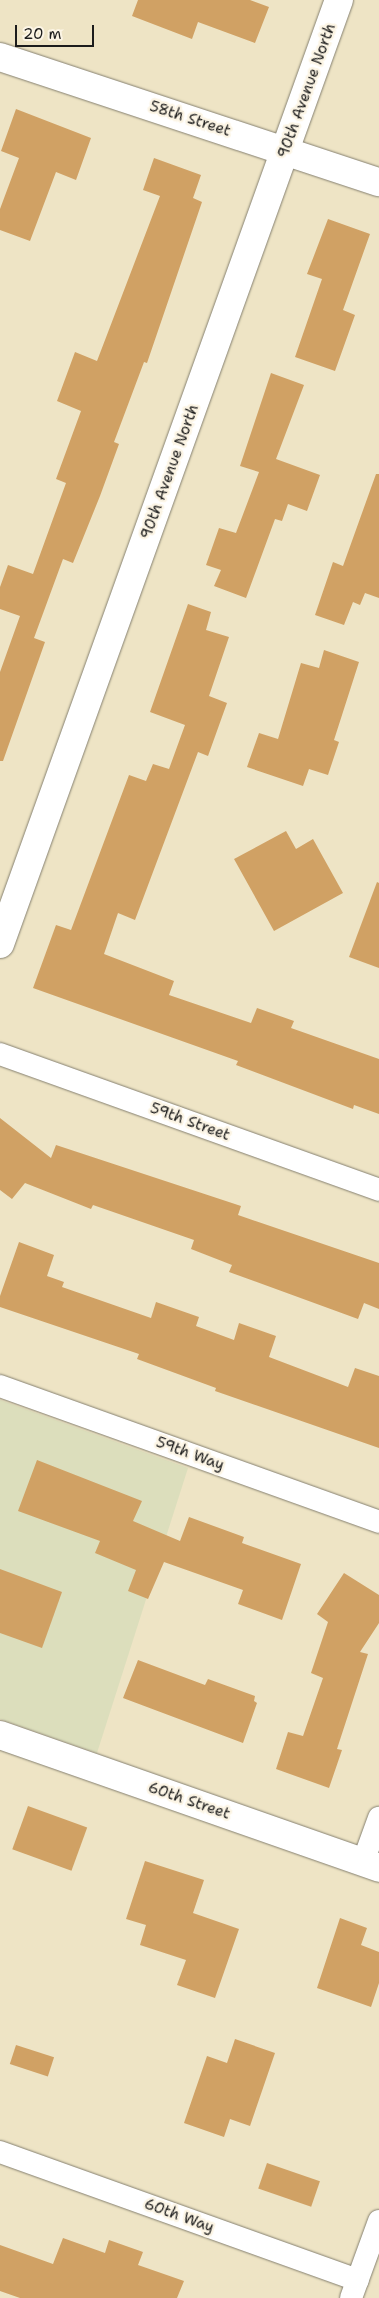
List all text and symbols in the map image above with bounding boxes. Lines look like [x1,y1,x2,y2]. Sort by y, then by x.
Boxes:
scale bar [18,15,96,47]
street label: 90th Avenue North [274,21,340,161]
text: 20 m [23,24,62,44]
street label: 58th Street [147,97,233,141]
street label: 90th Avenue North [137,402,203,542]
street label: 59th Street [148,1099,232,1145]
street label: 59th Way [154,1433,226,1475]
street label: 60th Street [146,1779,232,1823]
street label: 60th Way [142,2195,216,2237]

